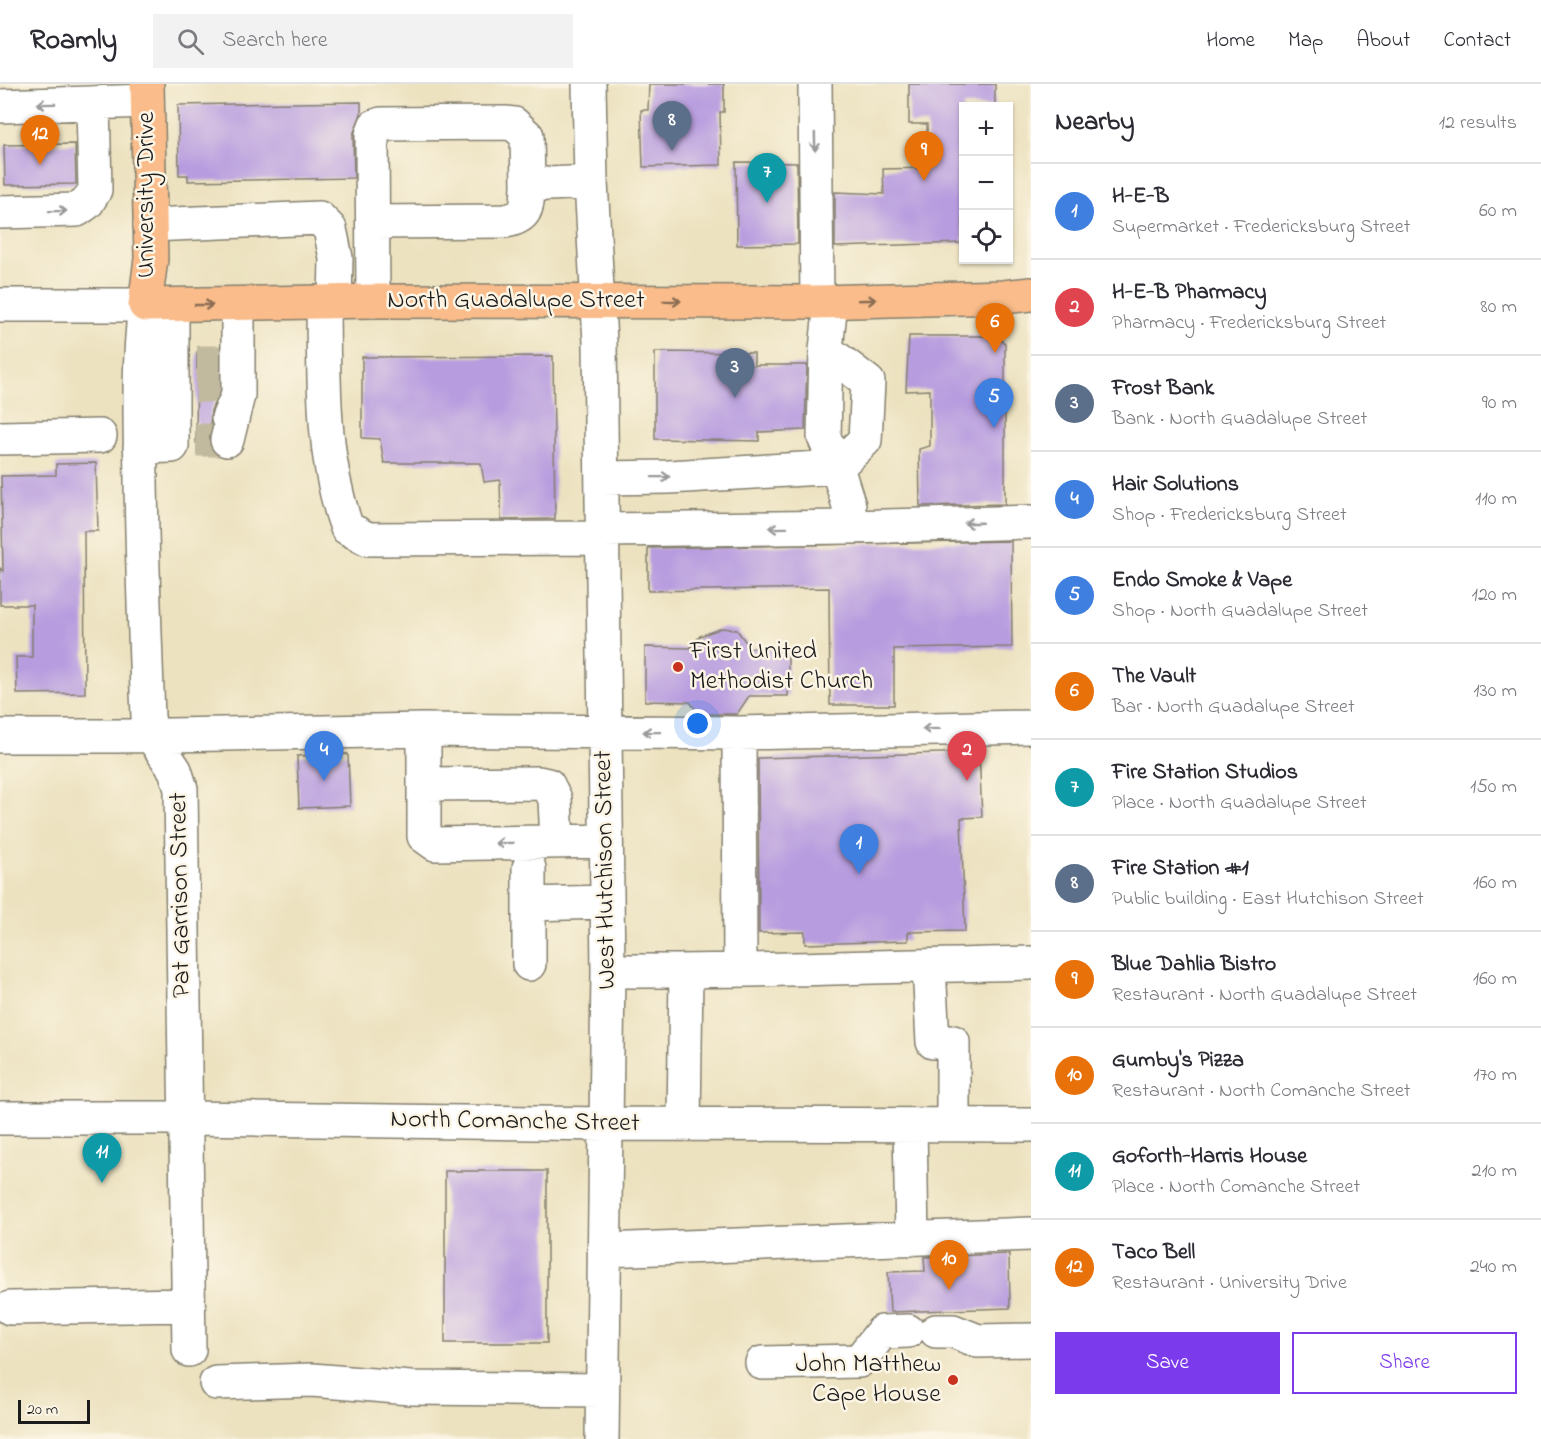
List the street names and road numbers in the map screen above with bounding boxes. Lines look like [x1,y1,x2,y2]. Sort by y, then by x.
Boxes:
street label: University Drive [128,111,166,278]
street label: North Guadalupe Street [387,282,645,320]
street label: West Hutchison Street [585,750,627,990]
street label: Pat Garrison Street [160,792,202,998]
street label: North Comanche Street [390,1101,640,1143]

